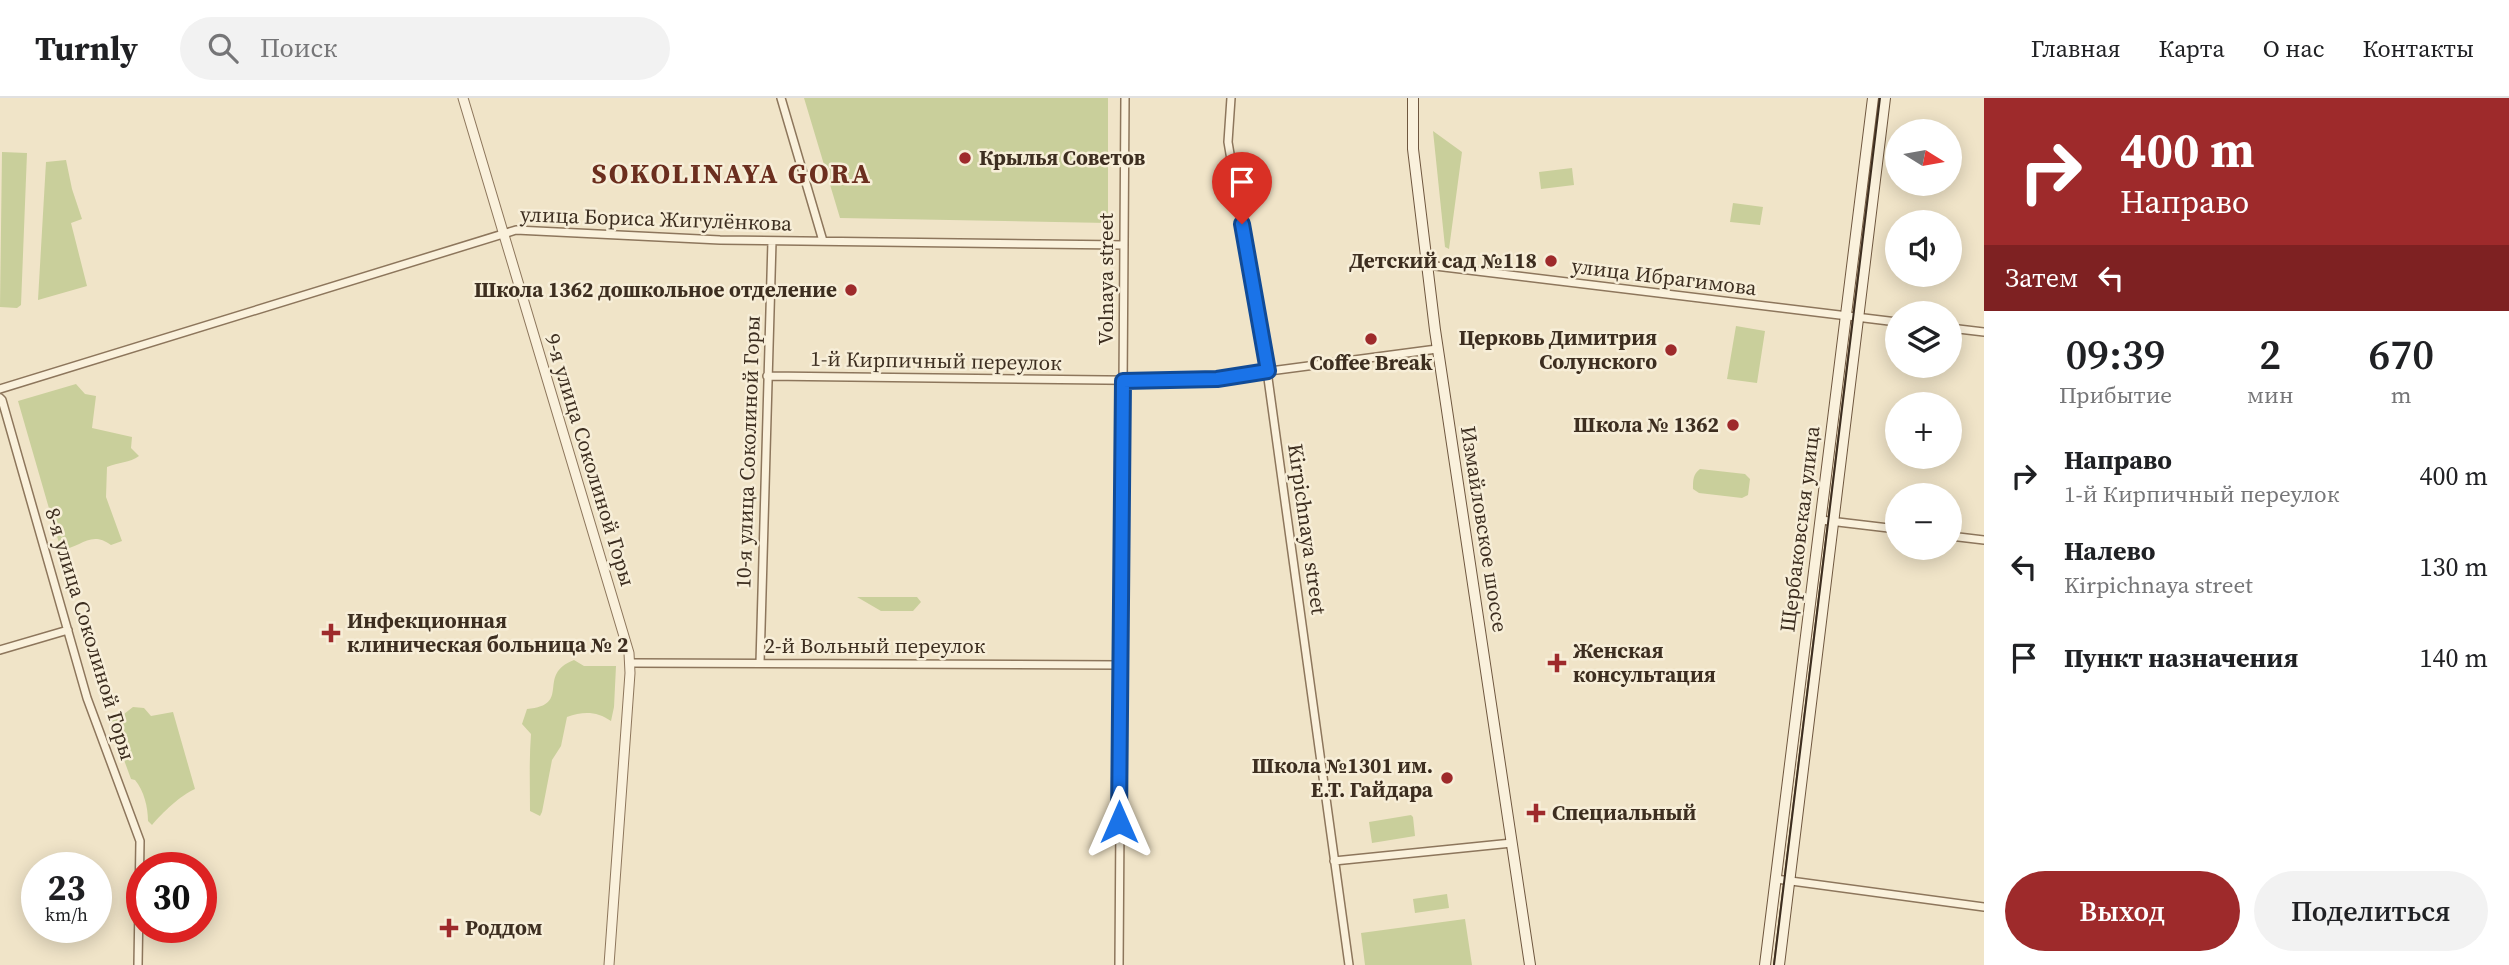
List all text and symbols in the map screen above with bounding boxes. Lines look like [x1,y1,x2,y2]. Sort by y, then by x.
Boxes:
search box [180,17,670,80]
text: Turnly [35,26,138,71]
icon: search [204,29,242,67]
text: Поиск [260,30,337,66]
text: Главная [2031,32,2120,65]
text: Карта [2158,32,2225,65]
text: О нас [2263,32,2324,65]
text: Контакты [2362,32,2474,65]
text: 400 m [2120,116,2255,183]
north arrow [1885,119,1962,196]
map controls [1885,119,1962,560]
icon: right [2005,126,2096,217]
place label: Крылья Советов [979,143,1146,172]
marker: Крылья Советов [957,150,973,166]
pin [1212,152,1272,224]
district label: SOKOLINAYA GORA [592,154,872,192]
icon: arrive [1223,163,1261,201]
text: Направо [2120,180,2249,224]
street label: улица Бориса Жигулёнкова [520,199,793,238]
button: sound [1885,210,1962,287]
street label: Volnaya street [1091,213,1120,345]
place label: Детский сад №118 [1349,246,1537,275]
street label: улица Ибрагимова [1570,251,1759,302]
marker: Детский сад №118 [1543,253,1559,269]
icon: left [2092,259,2130,297]
text: Затем [2005,260,2078,296]
place label: Школа 1362 дошкольное отделение [474,275,837,304]
marker: Школа 1362 дошкольное отделение [843,282,859,298]
button: layers [1885,301,1962,378]
street label: 10-я улица Соколиной Горы [728,315,767,589]
place label: Церковь Димитрия Солунского [1459,323,1657,376]
text: 09:39 [2066,325,2166,383]
text: 2 [2259,325,2281,383]
text: 670 [2368,325,2434,383]
street label: 9-я улица Соколиной Горы [538,330,643,590]
marker: Coffee Break [1363,331,1379,347]
marker: Церковь Димитрия Солунского [1663,342,1679,358]
street label: 1-й Кирпичный переулок [810,344,1062,377]
place label: Coffee Break [1310,348,1433,377]
text: Прибытие [2059,379,2172,411]
text: мин [2247,379,2294,411]
text: m [2391,379,2412,411]
button: + [1885,392,1962,469]
place label: Школа № 1362 [1573,410,1719,439]
marker: Школа № 1362 [1725,417,1741,433]
street label: Измайловское шоссе [1454,424,1515,634]
street label: Щербаковская улица [1772,424,1827,634]
street label: Kirpichnaya street [1281,442,1334,616]
text: Направо [2064,442,2172,478]
icon: right [2005,457,2043,495]
text: 400 m [2420,458,2488,494]
text: 1-й Кирпичный переулок [2064,478,2339,510]
button: − [1885,483,1962,560]
street label: 8-я улица Соколиной Горы [38,504,143,764]
text: Налево [2064,533,2155,569]
icon: left [2005,548,2043,586]
text: 130 m [2420,549,2488,585]
text: Kirpichnaya street [2064,569,2253,601]
place label: Инфекционная клиническая больница № 2 [347,606,628,659]
marker: Инфекционная клиническая больница № 2 [321,623,341,643]
street label: 2-й Вольный переулок [765,631,986,660]
place label: Женская консультация [1573,636,1716,689]
icon: arrive [2005,639,2043,677]
text: Пункт назначения [2064,640,2298,676]
text: 140 m [2420,640,2488,676]
marker: Женская консультация [1547,653,1567,673]
place label: Школа №1301 им. Е.Т. Гайдара [1252,751,1434,804]
marker: Школа №1301 им. Е.Т. Гайдара [1439,770,1455,786]
position arrow [1082,785,1156,859]
place label: Специальный [1552,798,1697,827]
marker: Специальный [1526,803,1546,823]
speed limit sign: 30 [126,852,217,943]
text: 23 [48,864,85,912]
button: Выход [2005,871,2240,951]
button: Поделиться [2254,871,2488,951]
text: km/h [45,902,88,927]
place label: Роддом [465,913,542,942]
marker: Роддом [439,918,459,938]

